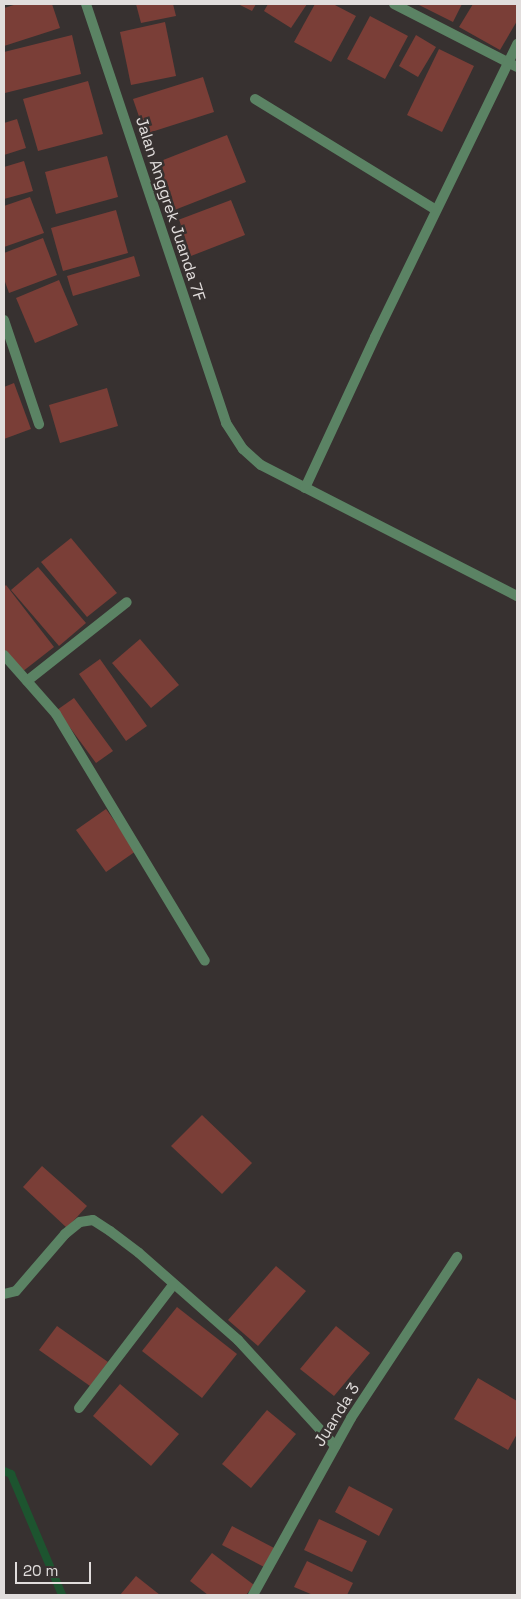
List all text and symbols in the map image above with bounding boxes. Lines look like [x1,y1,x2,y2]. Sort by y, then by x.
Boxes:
street label: Jalan Anggrek Juanda 7F [131,114,209,304]
street label: Juanda 3 [310,1380,364,1450]
scale bar [18,1552,94,1584]
text: 20 m [23,1561,58,1580]

